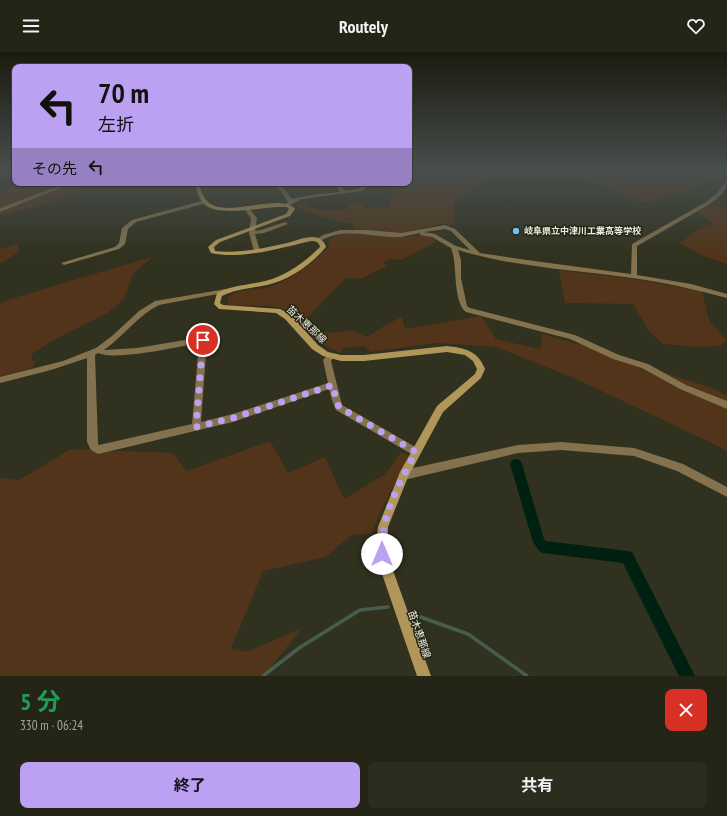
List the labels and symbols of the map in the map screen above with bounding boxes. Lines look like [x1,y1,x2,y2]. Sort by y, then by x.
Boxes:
place label: 岐阜県立中津川工業高等学校 [524,225,642,236]
marker: 岐阜県立中津川工業高等学校 [511,226,521,236]
street label: 苗木恵那線 [284,303,329,346]
pin [186,323,220,357]
position arrow [361,533,403,575]
street label: 苗木恵那線 [405,608,434,660]

